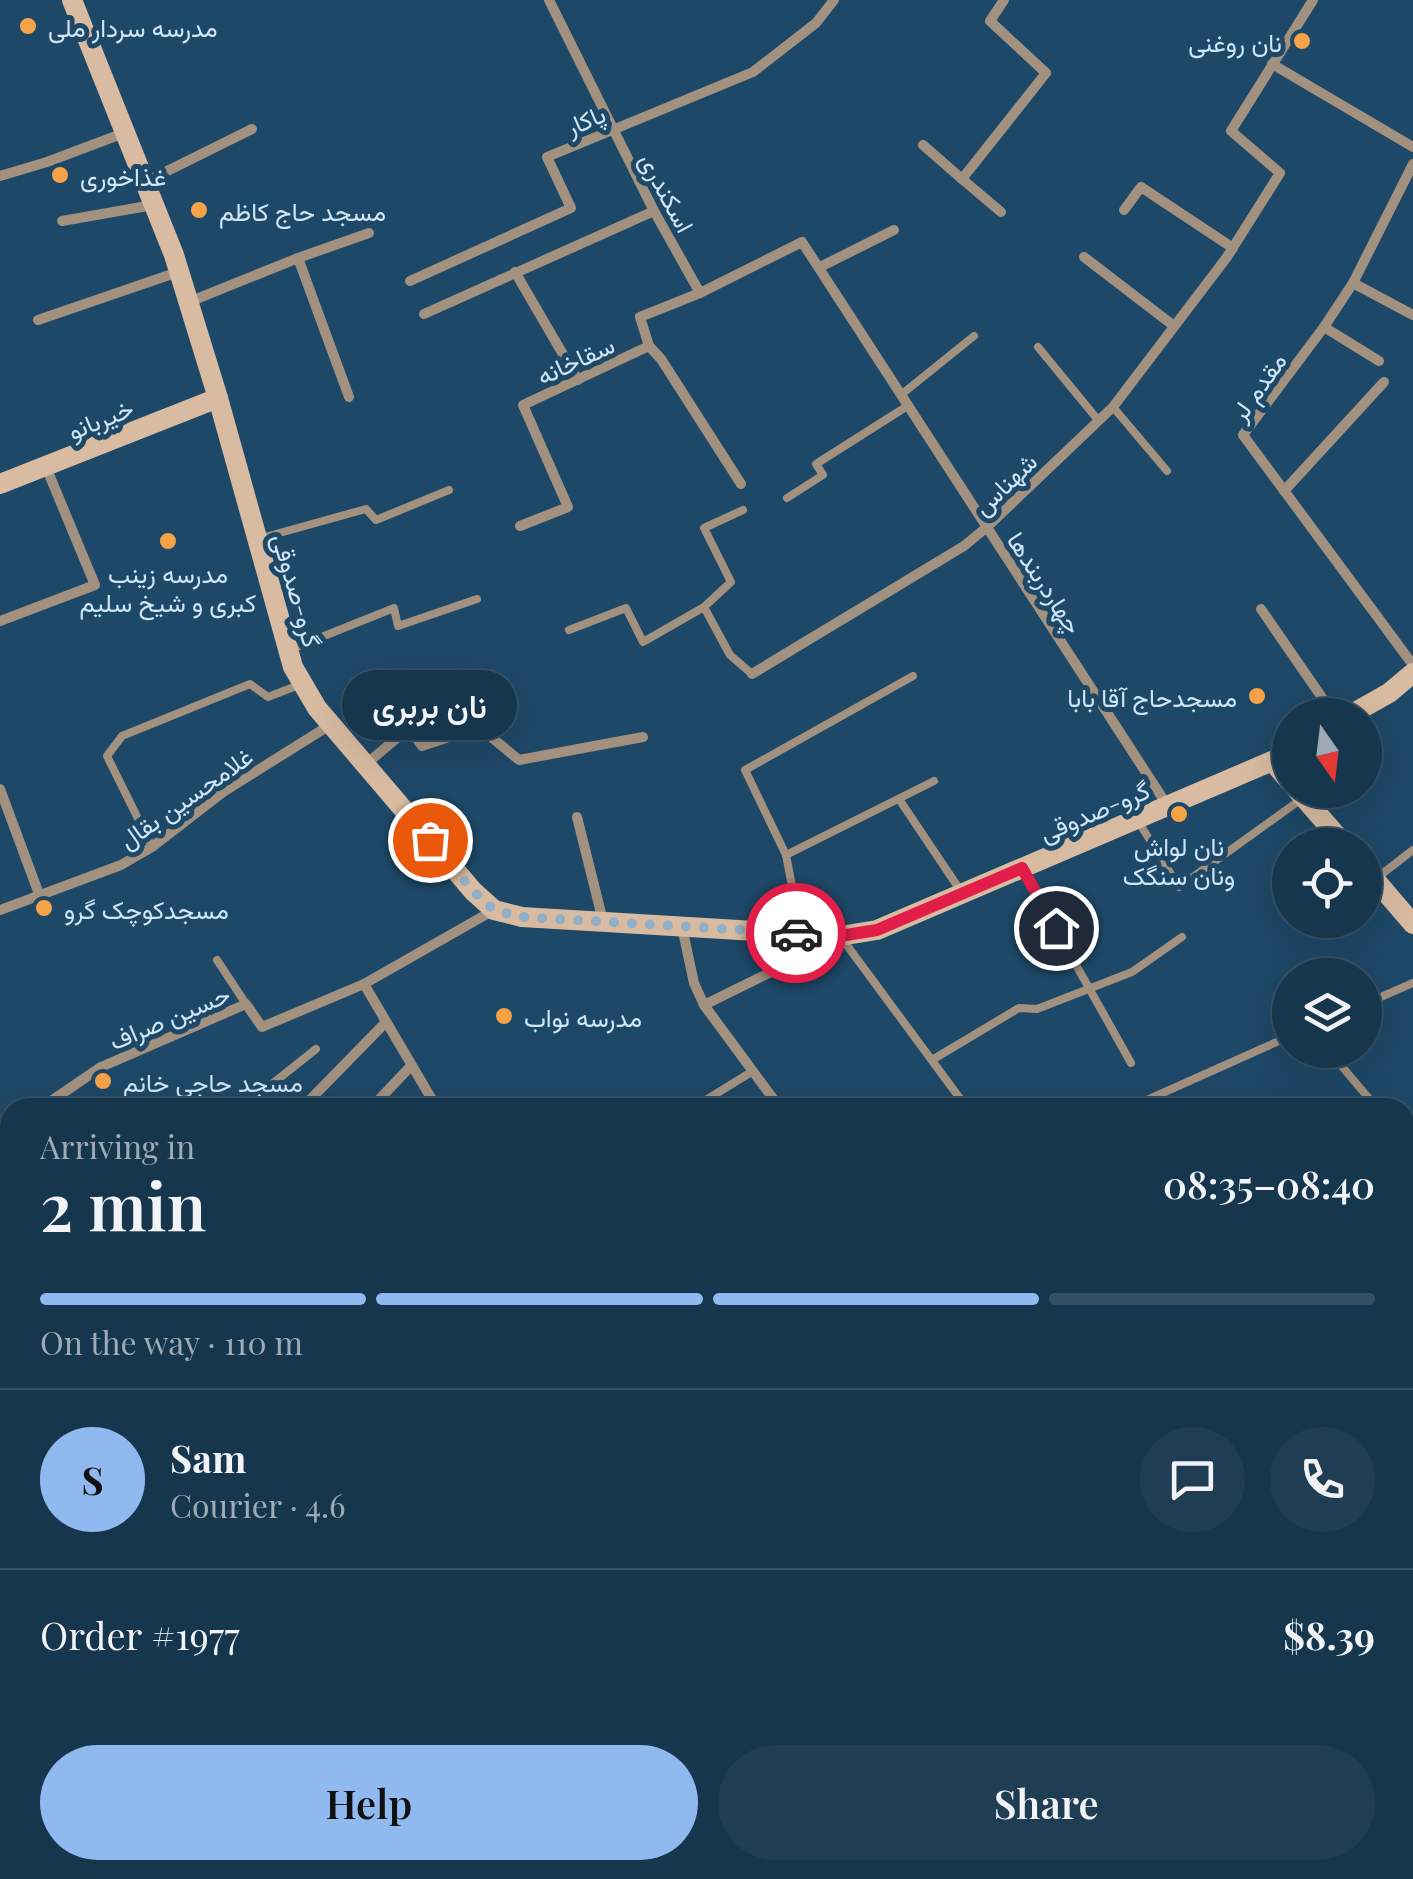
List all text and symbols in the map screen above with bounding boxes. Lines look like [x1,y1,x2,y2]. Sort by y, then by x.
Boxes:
place label: مدرسه سردار ملی [48,10,218,44]
marker: مدرسه سردار ملی [17,15,39,37]
place label: نان روغنی [1188,25,1282,59]
marker: نان روغنی [1291,30,1313,52]
street label: پاکار [559,96,611,144]
street label: اسکندری [632,146,703,238]
place label: غذاخوری [80,159,166,193]
marker: غذاخوری [49,164,71,186]
place label: مسجد حاج کاظم [219,194,386,229]
marker: مسجد حاج کاظم [188,199,210,221]
street label: سقاخانه [531,327,619,391]
street label: مقدم لر [1221,345,1294,429]
street label: خیربانو [62,390,138,447]
street label: شهناس [965,444,1044,522]
street label: چهاردربندها [999,525,1091,640]
street label: گرو-صدوقی [265,529,330,651]
marker: مدرسه زینب کبری و شیخ سلیم [157,530,179,552]
place label: مدرسه زینب کبری و شیخ سلیم [80,556,256,621]
callout: نان بربری [342,670,518,740]
place label: مسجدحاج آقا بابا [1067,680,1237,715]
text: نان بربری [372,683,487,726]
marker: مسجدحاج آقا بابا [1246,685,1268,707]
north arrow [1272,698,1382,808]
map controls [1272,698,1382,1068]
street label: غلامحسین بقال [112,739,259,856]
street label: گرو-صدوقی [1034,772,1155,849]
pin [388,798,473,883]
marker: نان لواش ونان سنگک [1168,803,1190,825]
icon: bag [403,813,458,868]
button: locate [1272,828,1382,938]
place label: نان لواش ونان سنگک [1123,829,1235,892]
courier [746,883,846,983]
pin [1014,886,1099,971]
place label: مسجدکوچک گرو [64,892,229,927]
marker: مسجدکوچک گرو [33,897,55,919]
icon: home [1029,901,1084,956]
icon: car [769,906,824,961]
button: layers [1272,958,1382,1068]
street label: حسین صراف [103,976,235,1057]
place label: مدرسه نواب [524,1000,642,1034]
marker: مدرسه نواب [493,1005,515,1027]
place label: مسجد حاجی خانم [123,1065,303,1100]
marker: مسجد حاجی خانم [92,1070,114,1092]
text: Arriving in [40,1124,195,1167]
text: 08:35–08:40 [1163,1158,1375,1209]
text: 2 min [40,1161,206,1247]
text: On the way · 110 m [40,1320,303,1363]
button: chat [1140,1427,1245,1532]
button: phone [1270,1427,1375,1532]
text: Sam [170,1432,246,1483]
text: S [81,1454,104,1505]
text: Courier · 4.6 [170,1483,346,1526]
text: Order #1977 [40,1609,240,1660]
text: $8.39 [1283,1609,1375,1660]
button: Help [40,1745,698,1860]
button: Share [718,1745,1375,1860]

